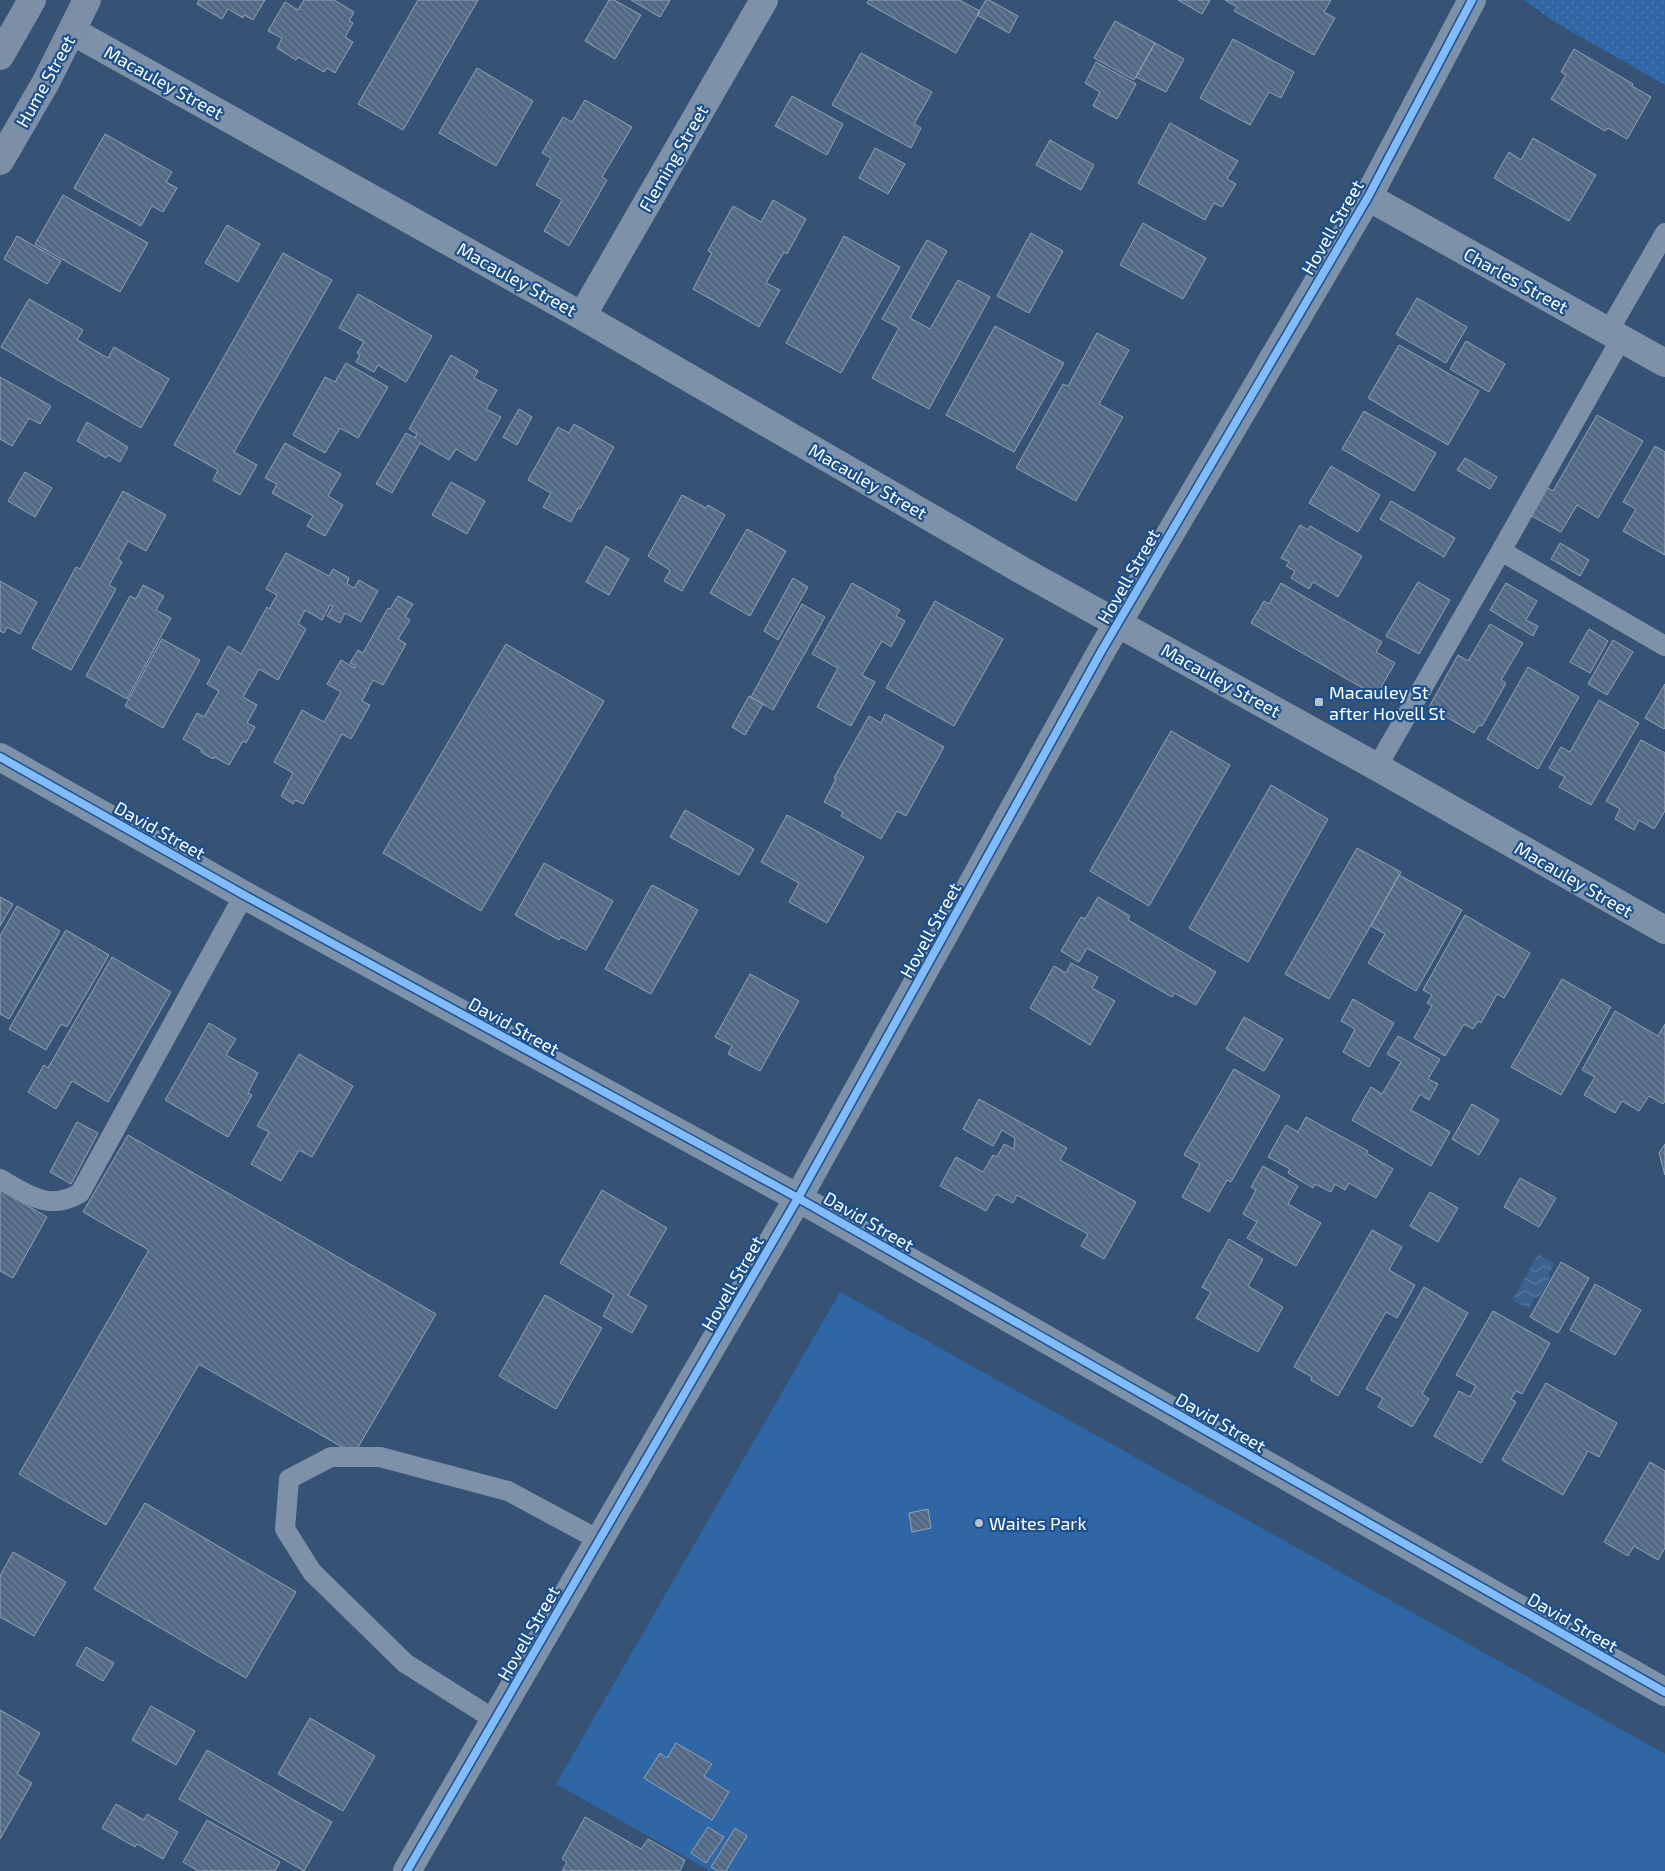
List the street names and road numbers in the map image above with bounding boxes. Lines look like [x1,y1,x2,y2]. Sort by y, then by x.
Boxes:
street label: Hume Street [11,31,79,131]
street label: Macauley Street [101,40,228,124]
street label: Fleming Street [634,101,712,215]
street label: Hovell Street [1296,176,1368,278]
street label: Macauley Street [454,237,581,321]
street label: Charles Street [1460,242,1572,318]
street label: Macauley Street [805,438,931,524]
street label: Hovell Street [1092,525,1164,627]
street label: Macauley Street [1158,638,1285,722]
street label: David Street [111,796,209,864]
street label: Macauley Street [1511,836,1637,922]
street label: Hovell Street [895,878,965,981]
street label: David Street [465,992,563,1060]
street label: David Street [820,1186,918,1256]
street label: Hovell Street [696,1232,768,1334]
street label: David Street [1172,1387,1270,1457]
street label: Hovell Street [492,1582,564,1684]
street label: David Street [1524,1587,1622,1657]

